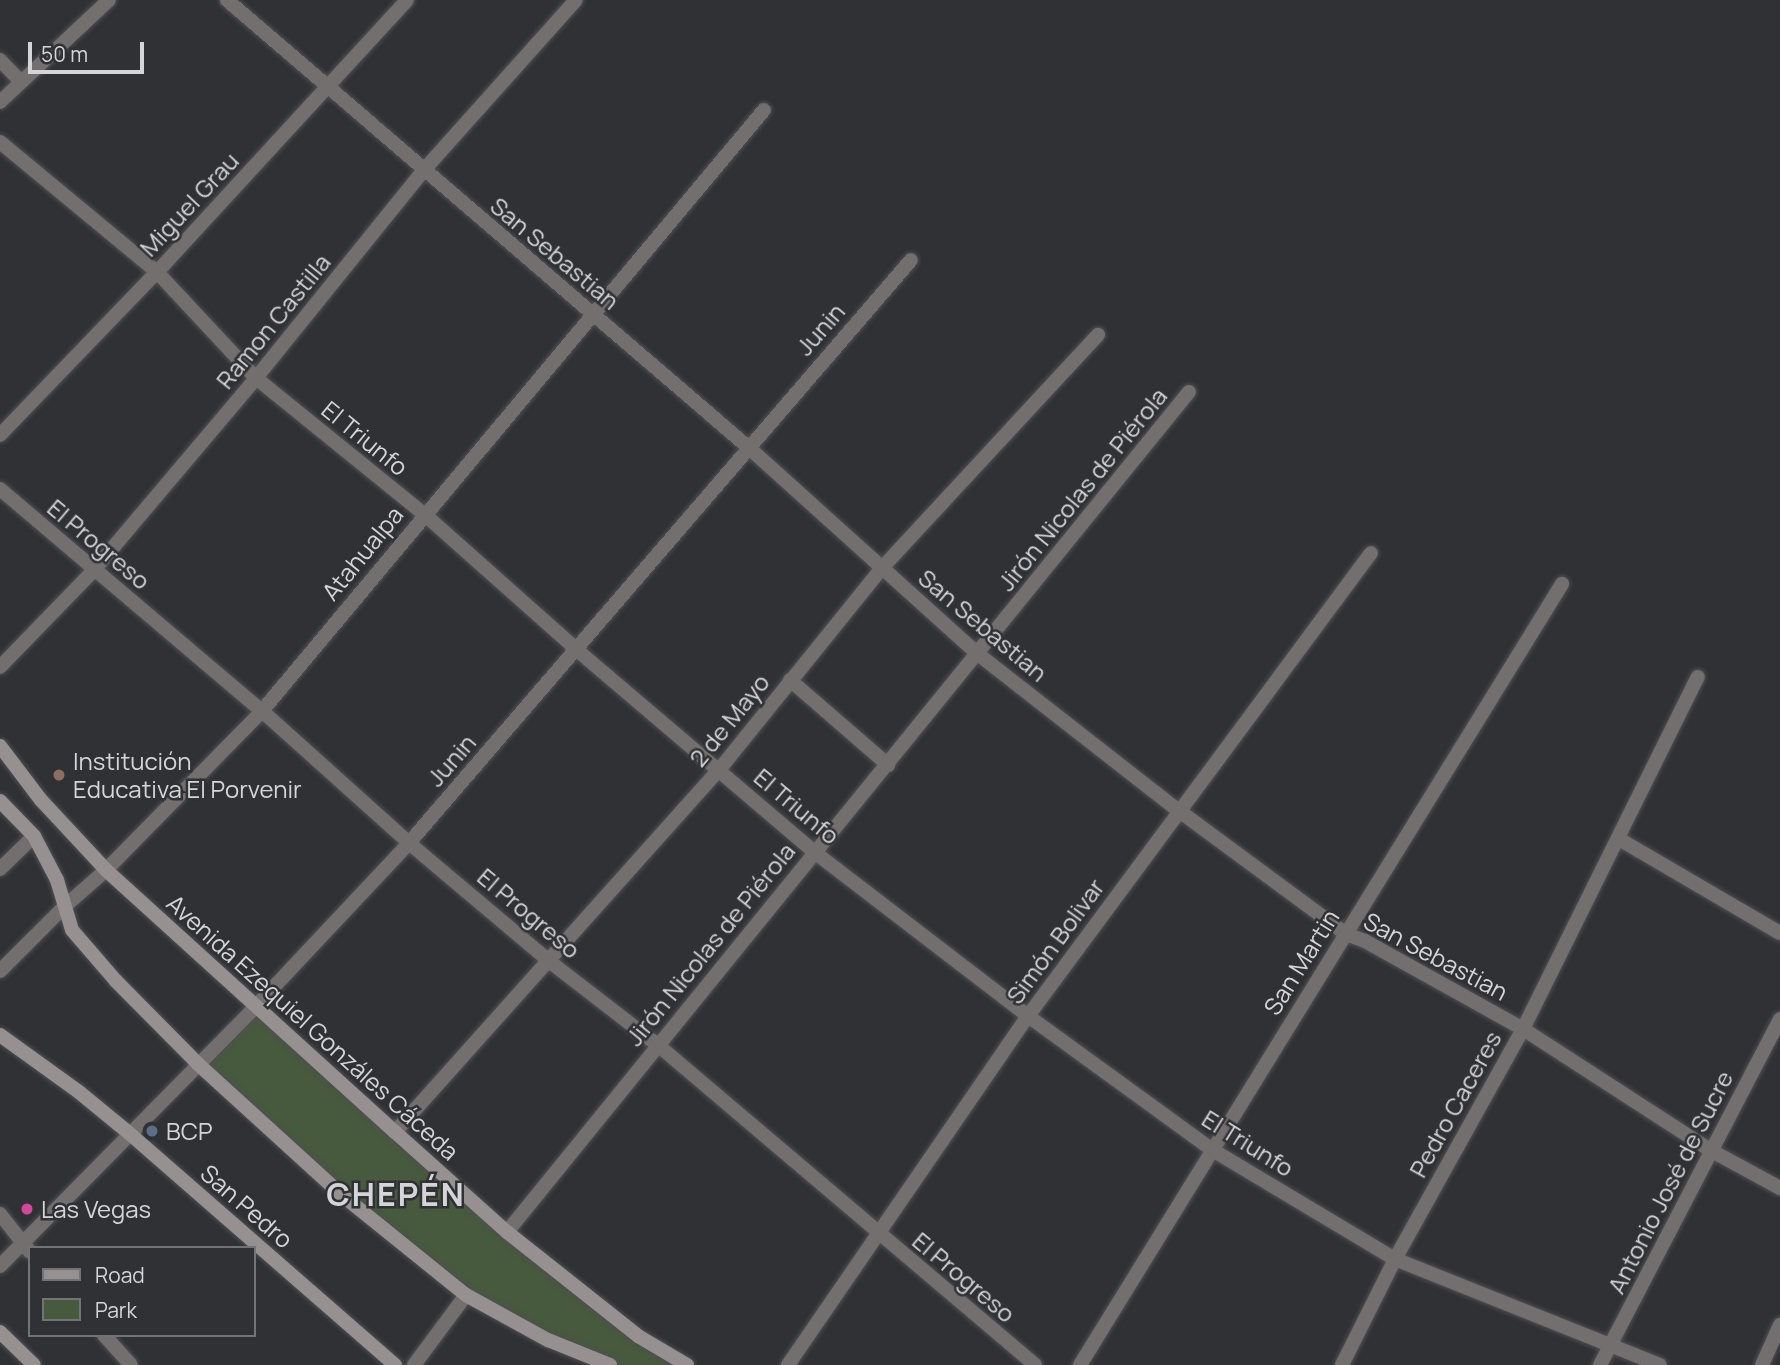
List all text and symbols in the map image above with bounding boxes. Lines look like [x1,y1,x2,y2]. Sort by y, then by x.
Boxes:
scale bar [32,28,147,72]
text: 50 m [41,40,88,68]
street label: Miguel Grau [134,146,244,262]
street label: San Sebastian [485,191,625,315]
street label: Ramon Castilla [210,248,336,394]
street label: Junin [790,297,850,361]
street label: Jirón Nicolas de Piérola [991,382,1173,596]
street label: El Triunfo [316,395,414,481]
street label: El Progreso [42,493,156,595]
street label: Atahualpa [315,500,409,606]
street label: San Sebastian [913,563,1053,687]
street label: 2 de Mayo [683,668,775,772]
street label: Junin [421,728,481,792]
place label: Institución Educativa El Porvenir [73,747,302,803]
street label: El Triunfo [749,762,845,850]
marker: Institución Educativa El Porvenir [51,767,67,783]
street label: Jirón Nicolas de Piérola [619,837,801,1051]
street label: El Progreso [472,862,586,964]
street label: Simón Bolivar [1000,873,1110,1009]
street label: Avenida Ezequiel Gonzáles Cáceda [161,888,465,1166]
street label: San Martin [1257,904,1345,1020]
street label: San Sebastian [1359,906,1513,1006]
street label: Pedro Caceres [1403,1026,1507,1182]
street label: Antonio José de Sucre [1601,1066,1739,1298]
street label: El Triunfo [1197,1104,1299,1182]
place label: BCP [166,1117,212,1145]
marker: BCP [144,1123,160,1139]
street label: San Pedro [195,1158,299,1254]
district label: CHEPÉN [327,1175,465,1213]
place label: Las Vegas [41,1195,151,1223]
marker: Las Vegas [19,1201,35,1217]
street label: El Progreso [907,1226,1021,1328]
legend [28,1246,256,1337]
text: Road [95,1261,145,1289]
text: Park [95,1296,137,1324]

